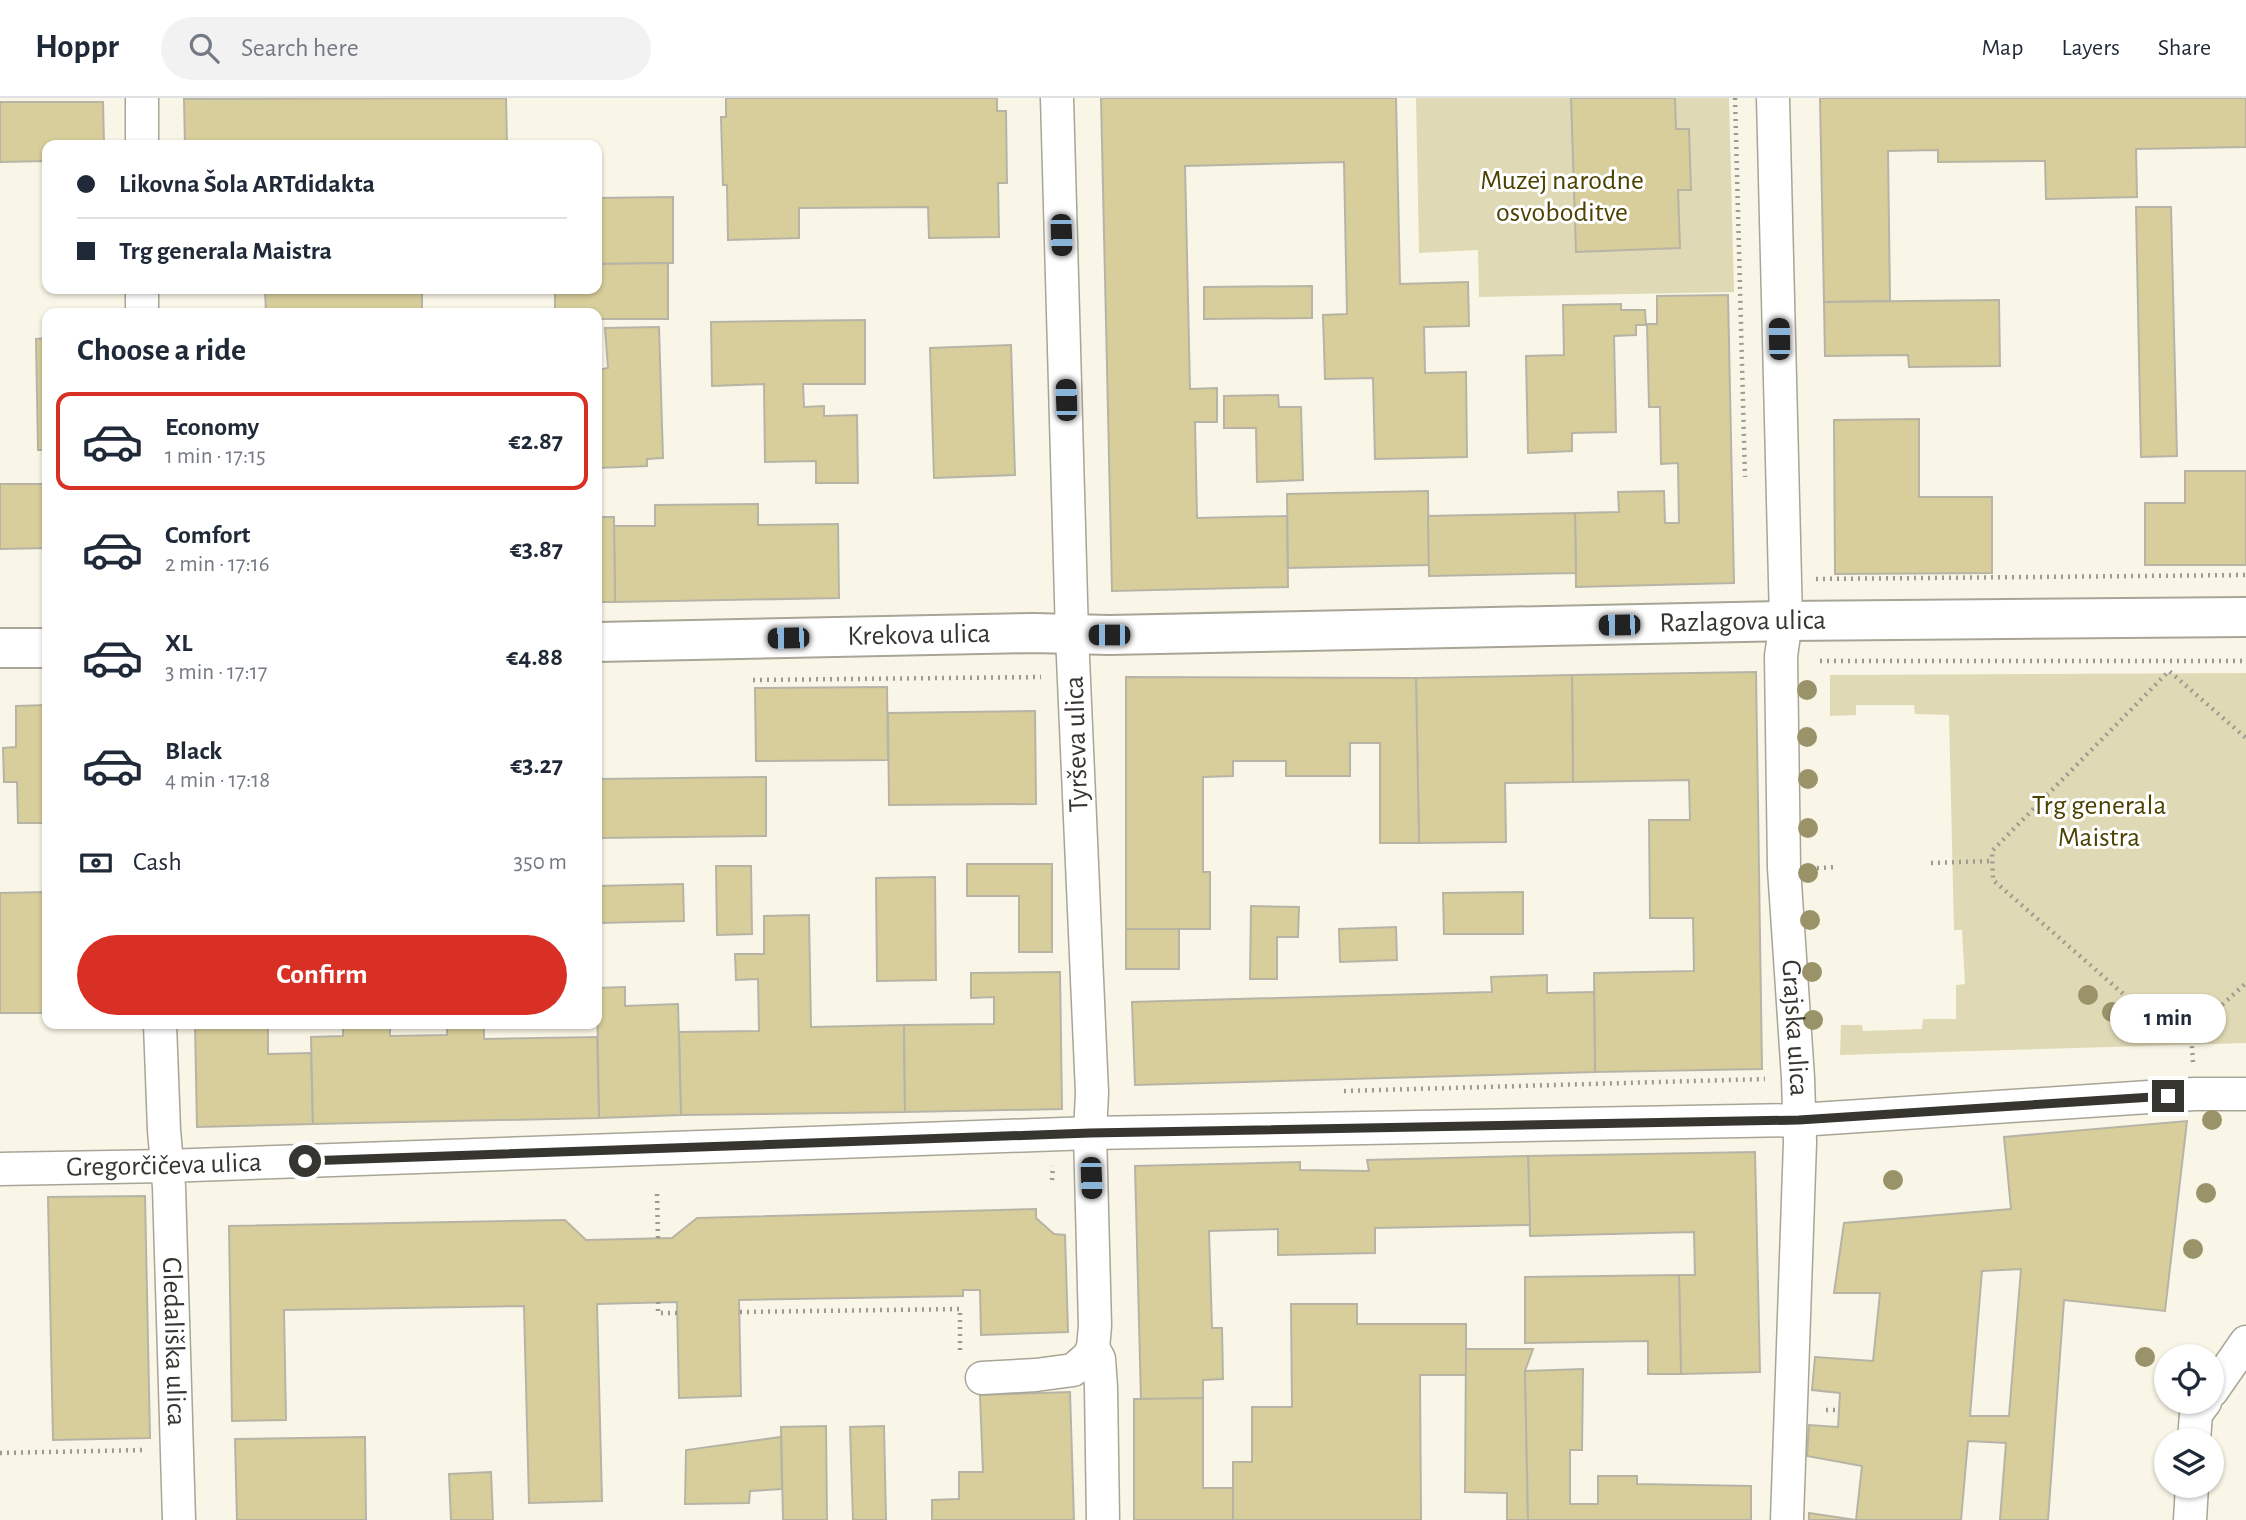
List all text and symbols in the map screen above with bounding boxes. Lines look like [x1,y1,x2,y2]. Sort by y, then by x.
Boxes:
search box [161,17,651,80]
icon: search [185,29,223,67]
text: Hoppr [35,31,119,64]
text: Search here [241,35,359,61]
text: Map [1981,36,2023,60]
text: Layers [2061,36,2120,60]
text: Share [2158,36,2211,60]
park label: Muzej narodne osvoboditve [1480,167,1644,227]
text: Likovna Šola ARTdidakta [119,171,375,197]
car [1050,214,1073,256]
text: Trg generala Maistra [119,238,332,264]
car [1769,318,1790,360]
text: Choose a ride [77,334,246,366]
car [1055,379,1078,421]
icon: car [81,410,144,473]
text: Economy [165,414,259,440]
text: €2.87 [509,428,563,454]
text: 1 min · 17:15 [165,445,266,468]
icon: car [81,518,144,581]
text: Comfort [165,522,250,548]
text: €3.87 [510,536,563,562]
text: 2 min · 17:16 [165,553,269,576]
street label: Razlagova ulica [1659,607,1826,638]
car [1598,614,1641,636]
street label: Krekova ulica [847,620,991,651]
car [1089,625,1131,646]
icon: car [81,626,144,689]
car [767,627,810,649]
text: XL [165,630,192,656]
text: €4.88 [506,644,563,670]
text: 3 min · 17:17 [165,661,267,684]
street label: Tyrševa ulica [1061,675,1093,813]
icon: car [81,734,144,797]
text: Black [165,738,222,764]
text: €3.27 [510,752,563,778]
text: 4 min · 17:18 [165,769,270,792]
park label: Trg generala Maistra [2032,792,2166,852]
icon: cash [77,844,115,882]
text: Cash [133,849,182,875]
text: 350 m [514,851,567,874]
button: Confirm [77,935,567,1015]
street label: Grajska ulica [1776,959,1813,1097]
callout: 1 min [2110,995,2226,1044]
text: 1 min [2144,1007,2192,1030]
route end [2152,1080,2184,1112]
route start [289,1145,321,1177]
street label: Gregorčičeva ulica [66,1149,262,1182]
car [1080,1157,1103,1199]
street label: Gledališka ulica [157,1257,190,1427]
map controls [2154,1344,2224,1498]
button: locate [2154,1344,2224,1414]
button: layers [2154,1428,2224,1498]

